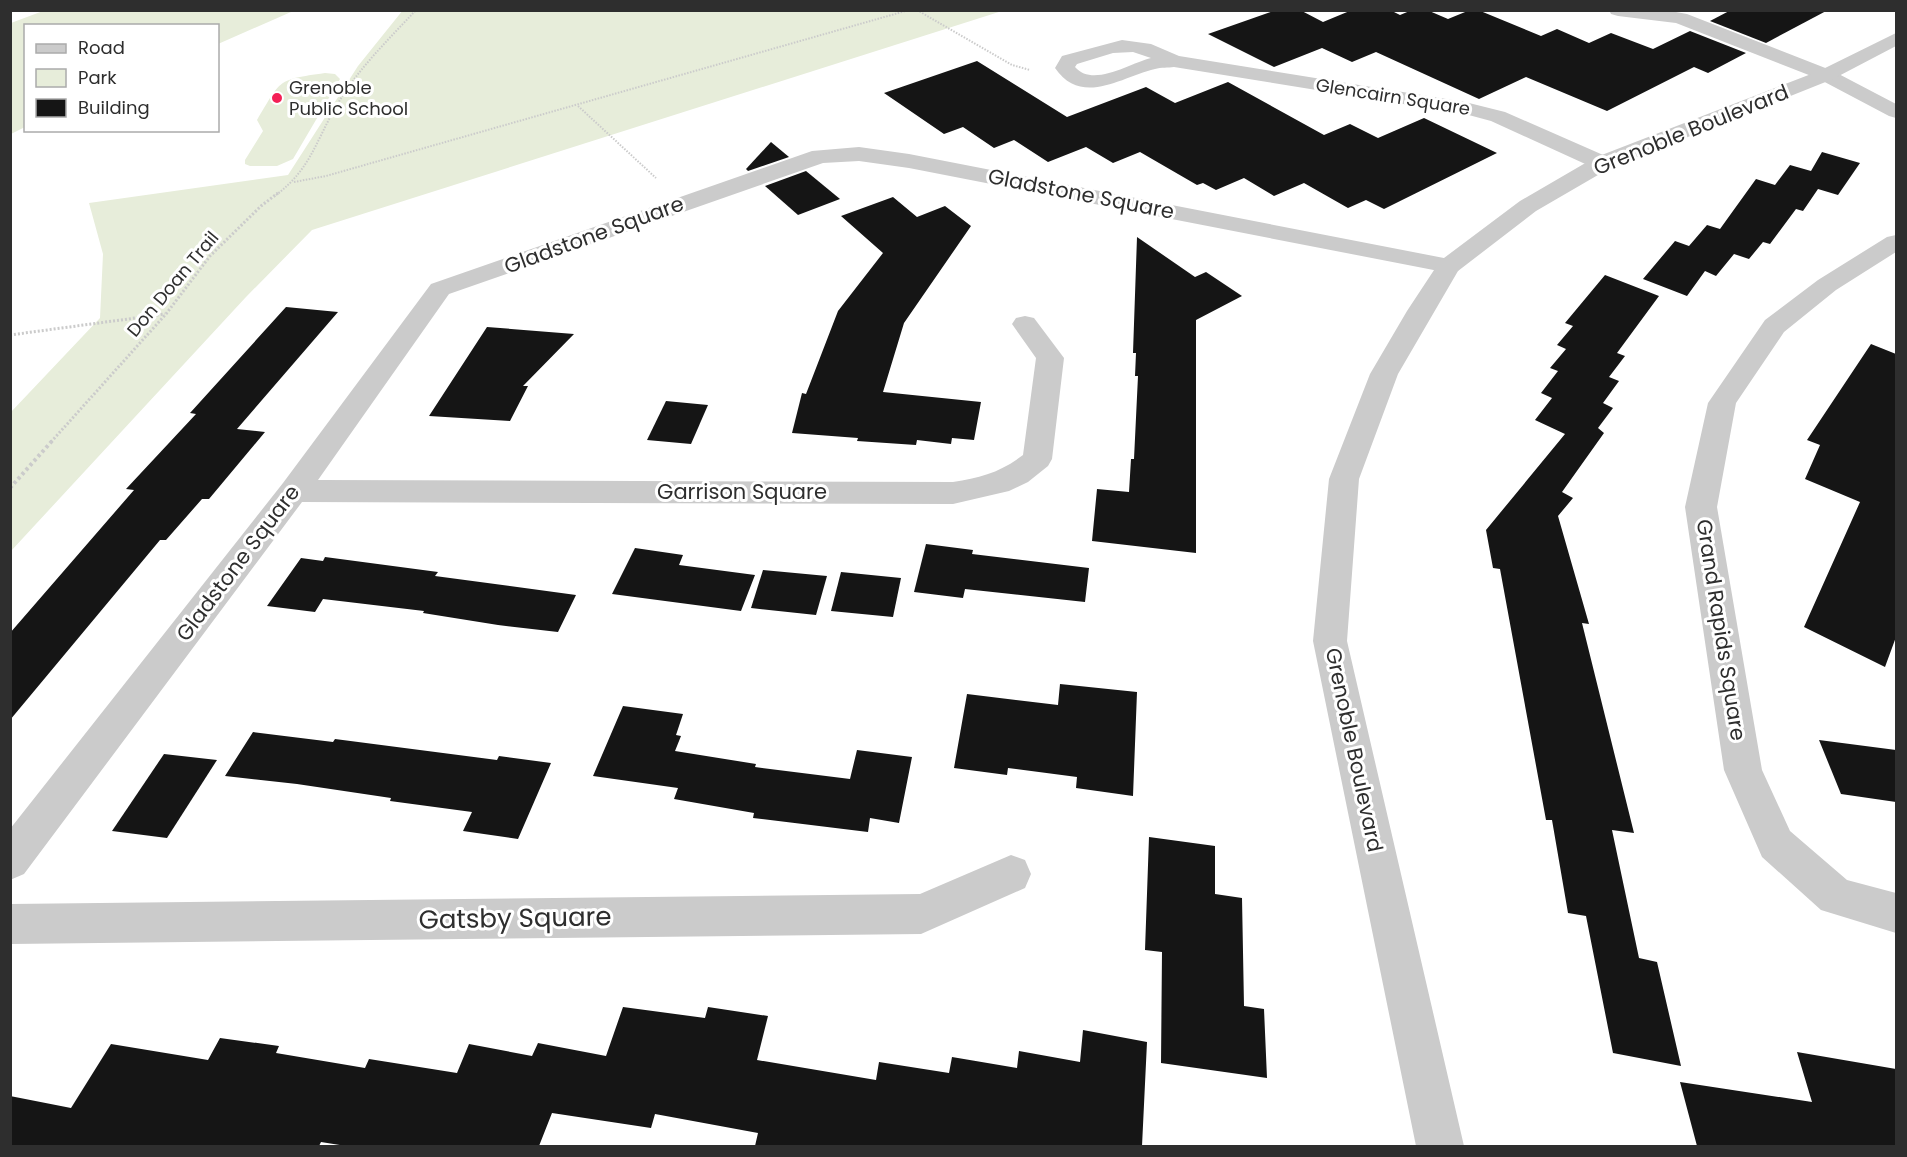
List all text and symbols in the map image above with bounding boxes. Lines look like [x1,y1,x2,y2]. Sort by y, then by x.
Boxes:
legend [24,24,219,132]
text: Road [78,35,125,60]
text: Park [78,65,117,90]
street label: Glencairn Square [1314,72,1472,121]
place label: Grenoble Public School [289,75,408,121]
street label: Grenoble Boulevard [1589,77,1793,182]
marker: Grenoble Public School [270,91,284,105]
text: Building [78,95,150,120]
street label: Gladstone Square [986,161,1177,226]
street label: Gladstone Square [500,189,688,280]
street label: Don Doan Trail [121,226,224,342]
street label: Garrison Square [657,477,827,506]
street label: Gladstone Square [169,478,306,647]
street label: Grand Rapids Square [1690,517,1753,743]
street label: Grenoble Boulevard [1319,645,1390,855]
street label: Gatsby Square [418,898,612,938]

